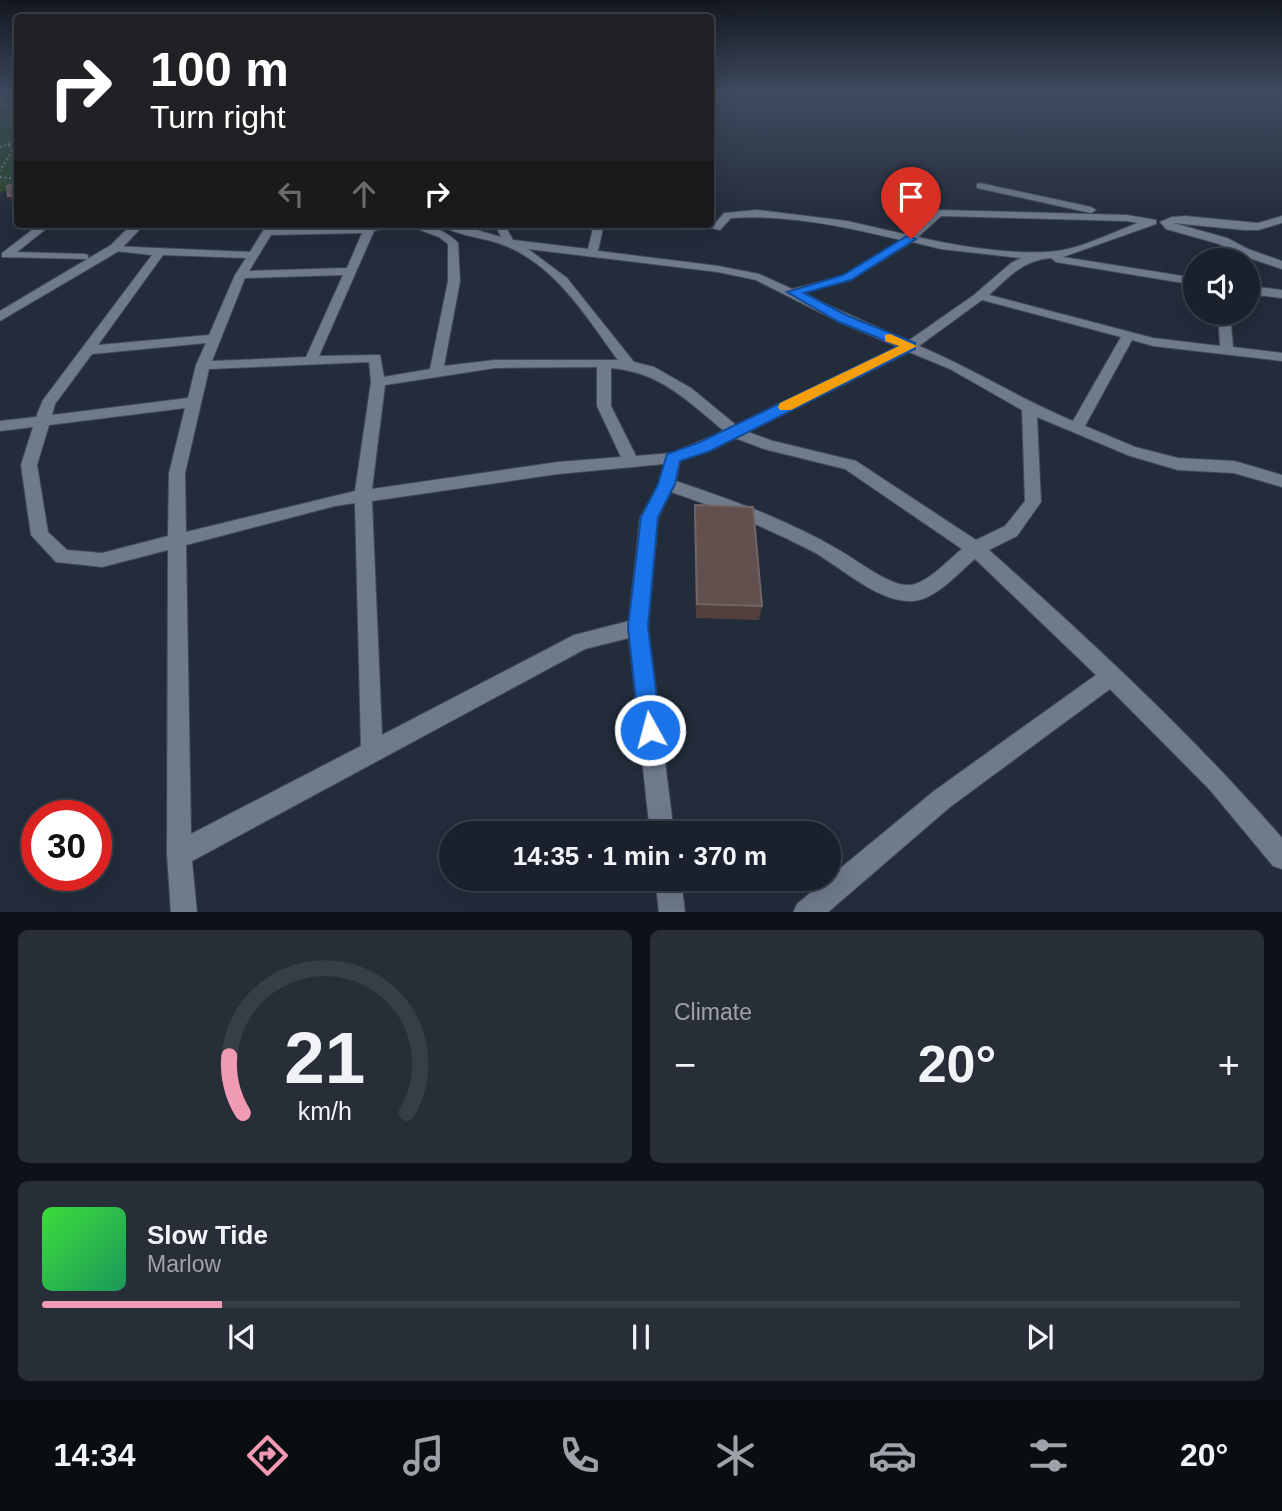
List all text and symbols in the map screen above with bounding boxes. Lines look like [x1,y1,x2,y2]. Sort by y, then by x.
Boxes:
icon: right [35,42,126,133]
text: 100 m [150,42,289,96]
text: Turn right [150,99,286,135]
pin [881,167,941,239]
icon: left [272,175,310,213]
icon: ahead [345,175,383,213]
icon: right [418,175,456,213]
icon: arrive [892,178,930,216]
map controls [1183,248,1260,325]
button: sound [1183,248,1260,325]
position arrow [613,693,687,767]
speed limit sign: 30 [21,800,112,891]
text: 14:35 · 1 min · 370 m [513,841,767,871]
text: Climate [674,999,752,1025]
text: 21 [285,1017,365,1098]
text: 20° [918,1035,996,1093]
text: − [674,1044,696,1086]
text: + [1218,1044,1240,1086]
text: km/h [298,1096,352,1124]
text: Slow Tide [147,1220,268,1250]
text: Marlow [147,1251,221,1277]
icon: previous [223,1318,261,1356]
icon: pause [622,1318,660,1356]
icon: next [1021,1318,1059,1356]
icon: directions [243,1431,292,1480]
icon: music [399,1431,448,1480]
icon: phone [555,1431,604,1480]
icon: climate [711,1431,760,1480]
icon: car [868,1431,917,1480]
icon: filters [1024,1431,1073,1480]
text: 14:34 [54,1437,135,1473]
text: 20° [1180,1437,1228,1473]

